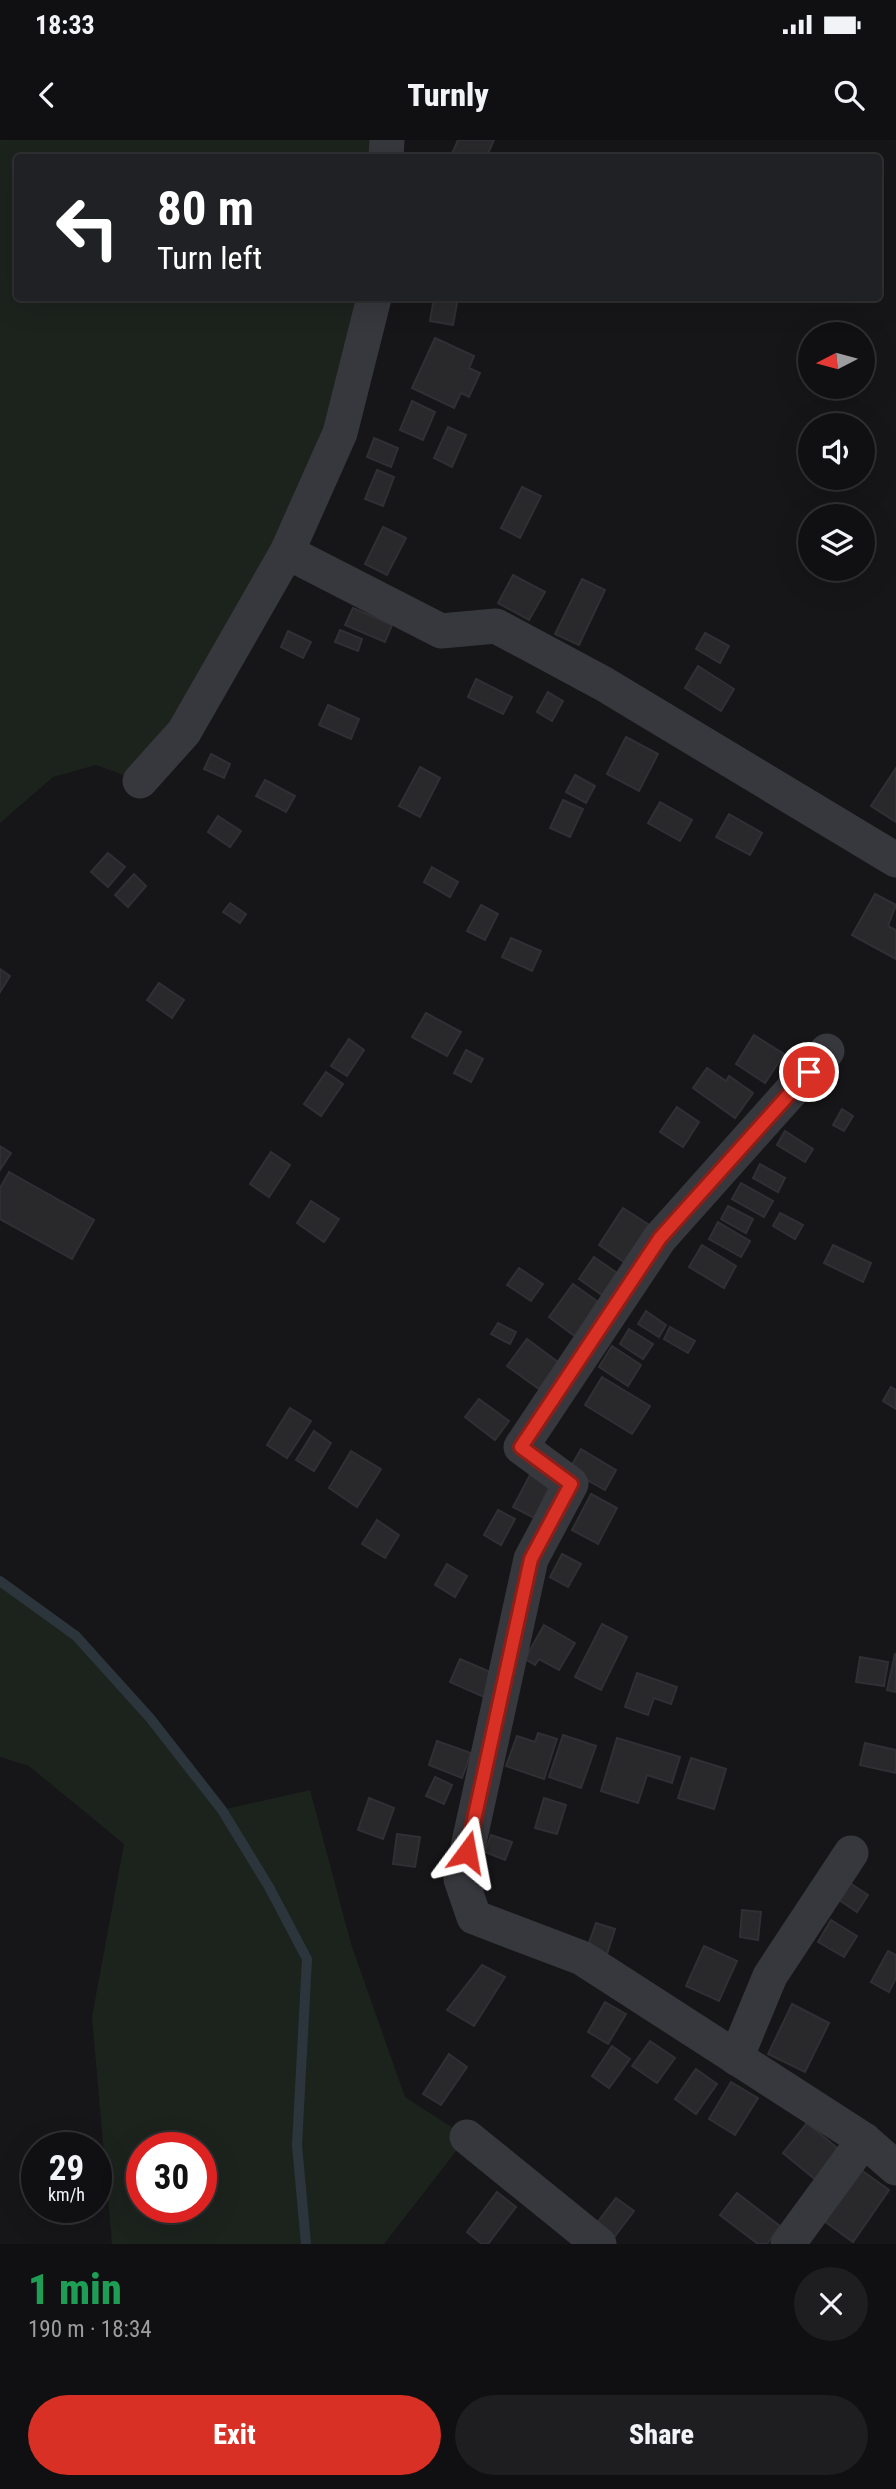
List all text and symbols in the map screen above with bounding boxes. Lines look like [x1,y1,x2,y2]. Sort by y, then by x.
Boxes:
text: 18:33 [35,10,95,40]
icon: back [28,76,66,114]
text: Turnly [407,76,489,114]
icon: search [830,76,868,114]
text: 80 m [157,180,254,237]
icon: left [42,182,133,273]
text: Turn left [157,239,262,277]
north arrow [798,322,875,399]
map controls [798,322,875,581]
button: sound [798,413,875,490]
button: layers [798,504,875,581]
pin [779,1042,839,1102]
icon: arrive [790,1053,828,1091]
position arrow [430,1815,504,1889]
speed limit sign: 30 [126,2132,217,2223]
text: 29 [49,2148,84,2189]
text: km/h [48,2184,85,2205]
text: 1 min [28,2265,122,2314]
button: close [794,2267,868,2341]
text: 190 m · 18:34 [28,2316,152,2343]
button: Exit [28,2395,441,2475]
button: Share [455,2395,868,2475]

